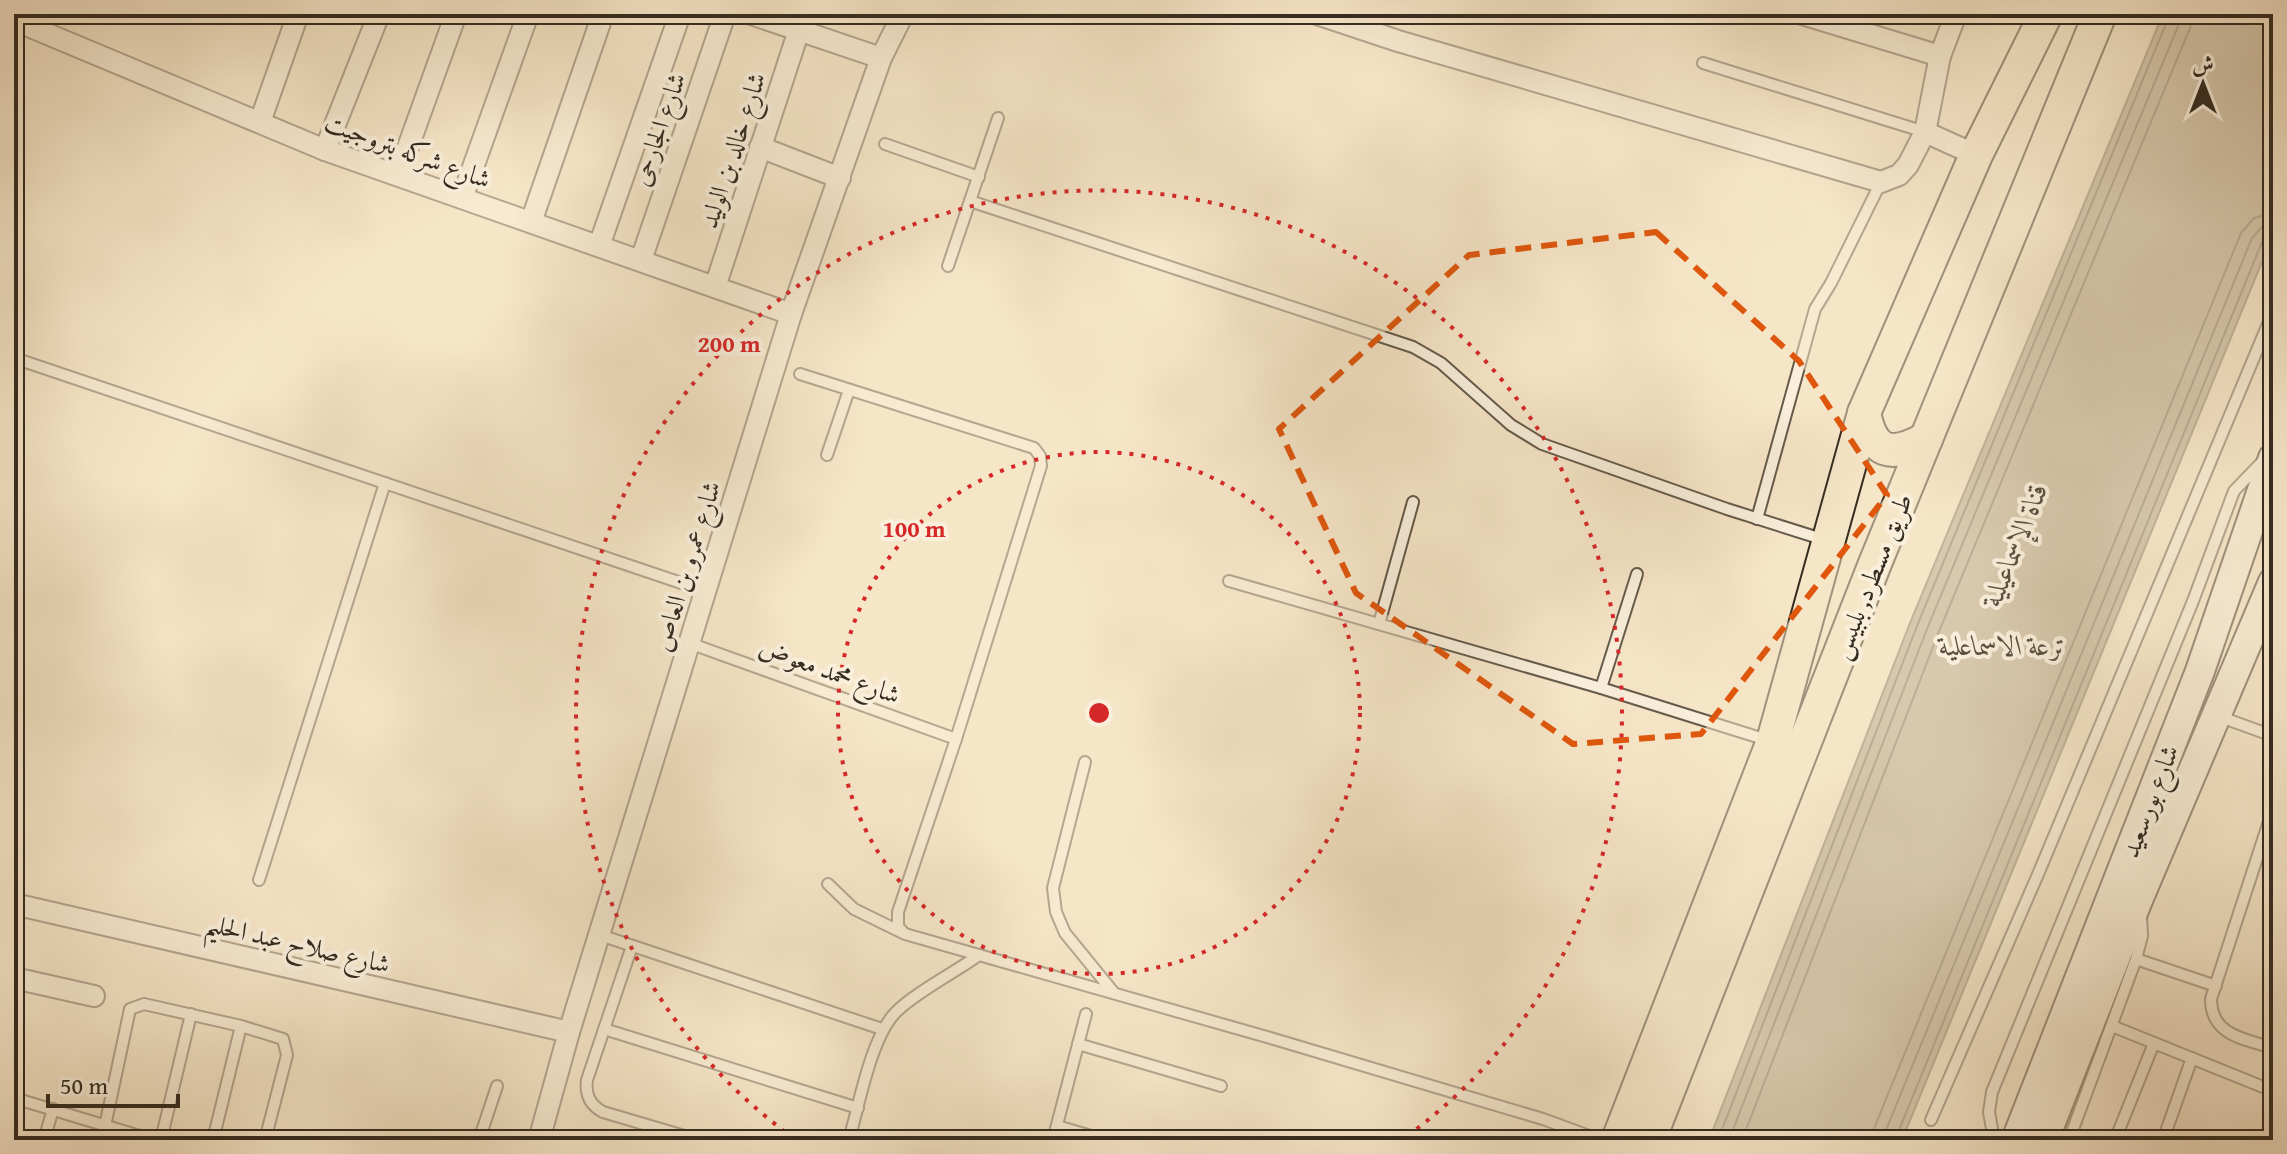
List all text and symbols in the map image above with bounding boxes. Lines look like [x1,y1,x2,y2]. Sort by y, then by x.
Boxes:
north arrow [2163,44,2243,124]
text: ش [2192,48,2214,80]
street label: شارع الجارحى [620,67,698,192]
street label: شارع خالد بن الوليد [688,67,778,234]
street label: شارع شركه بتروجيت [318,102,497,201]
text: 200 m [697,326,761,361]
street label: شارع عمرو بن العاص [642,476,733,657]
water label: قناة الإسماعيلية [1969,476,2059,616]
street label: طريق مسطرد, بلبيس [1820,487,1922,665]
text: 100 m [882,511,946,546]
water label: ترعة الاسماعلية [1936,624,2067,665]
street label: شارع محمد معوض [753,626,906,716]
centre of rings [1085,699,1113,727]
street label: شارع بورسعيد [2110,739,2191,864]
street label: شارع صلاح عبد الحليم [200,903,394,990]
scale bar [48,1058,178,1108]
text: 50 m [60,1068,108,1103]

